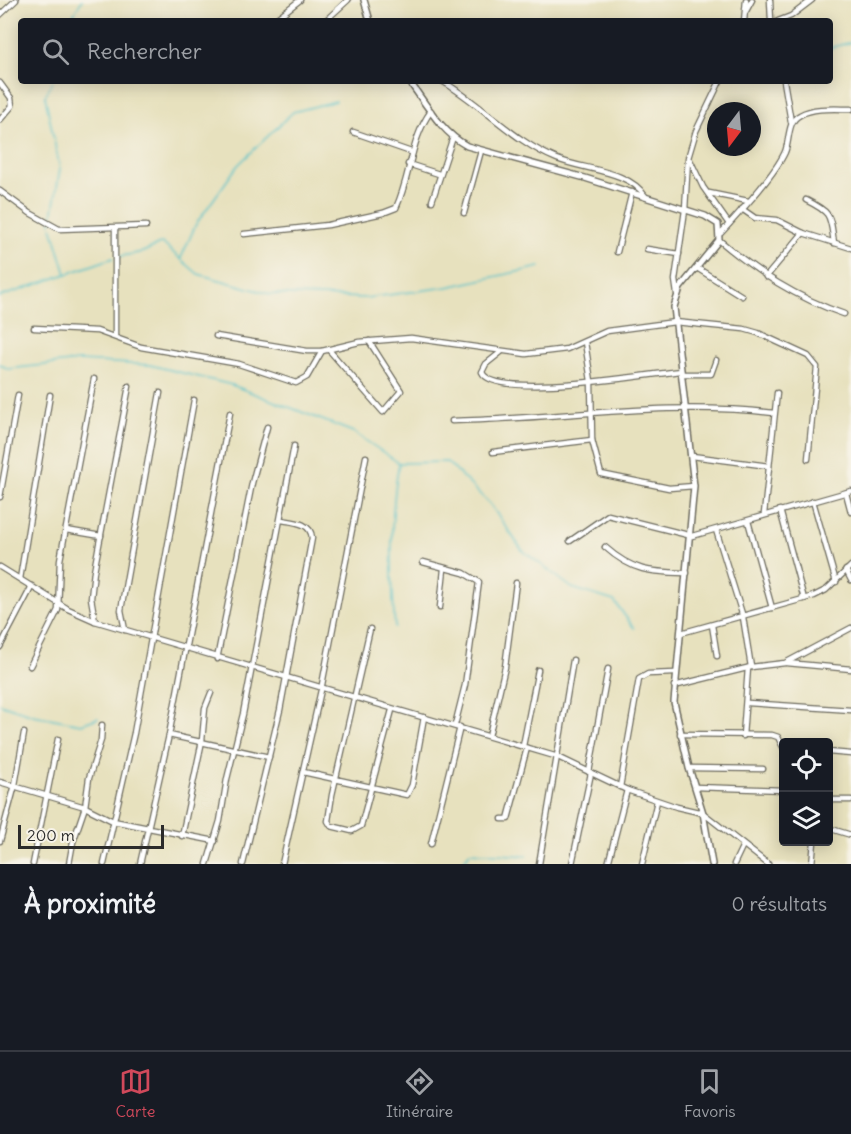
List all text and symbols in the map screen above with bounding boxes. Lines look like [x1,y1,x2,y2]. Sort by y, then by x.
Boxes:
search box [18,18,833,84]
icon: search [39,35,72,68]
text: Rechercher [87,37,202,65]
north arrow [707,102,761,156]
map controls [779,738,833,846]
button: locate [779,738,833,792]
button: layers [779,792,833,846]
scale bar [18,822,164,850]
text: 200 m [27,825,75,845]
text: À proximité [24,887,156,920]
text: 0 résultats [731,891,827,916]
tab: Carte [115,1065,155,1121]
tab: Itinéraire [386,1065,453,1121]
tab: Favoris [684,1065,736,1121]

